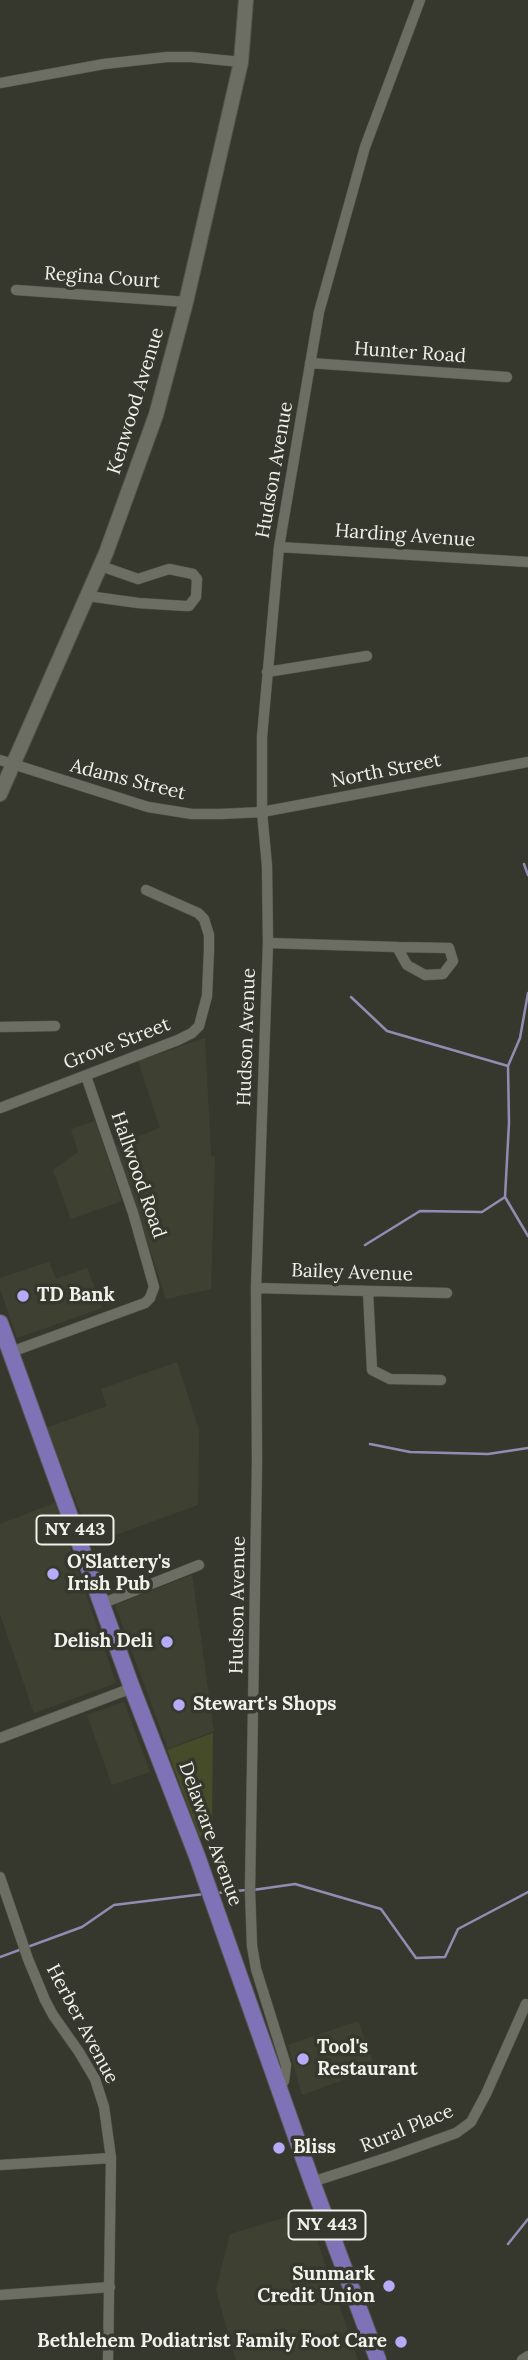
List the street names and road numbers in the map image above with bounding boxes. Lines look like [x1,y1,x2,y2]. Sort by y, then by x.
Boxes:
street label: Regina Court [43,263,161,293]
street label: Kenwood Avenue [103,325,169,477]
street label: Hunter Road [353,338,467,368]
street label: Hudson Avenue [252,400,298,540]
street label: Harding Avenue [334,520,476,552]
street label: North Street [329,749,443,793]
street label: Adams Street [68,755,188,805]
street label: Hudson Avenue [233,968,261,1106]
street label: Grove Street [61,1013,173,1075]
street label: Hallwood Road [106,1109,170,1241]
street label: Bailey Avenue [291,1259,413,1287]
road number: NY 443 [36,1516,114,1545]
street label: Hudson Avenue [225,1536,251,1674]
street label: Delaware Avenue [173,1759,247,1909]
street label: Herber Avenue [41,1960,123,2088]
street label: Rural Place [357,2100,457,2158]
road number: NY 443 [288,2210,366,2239]

